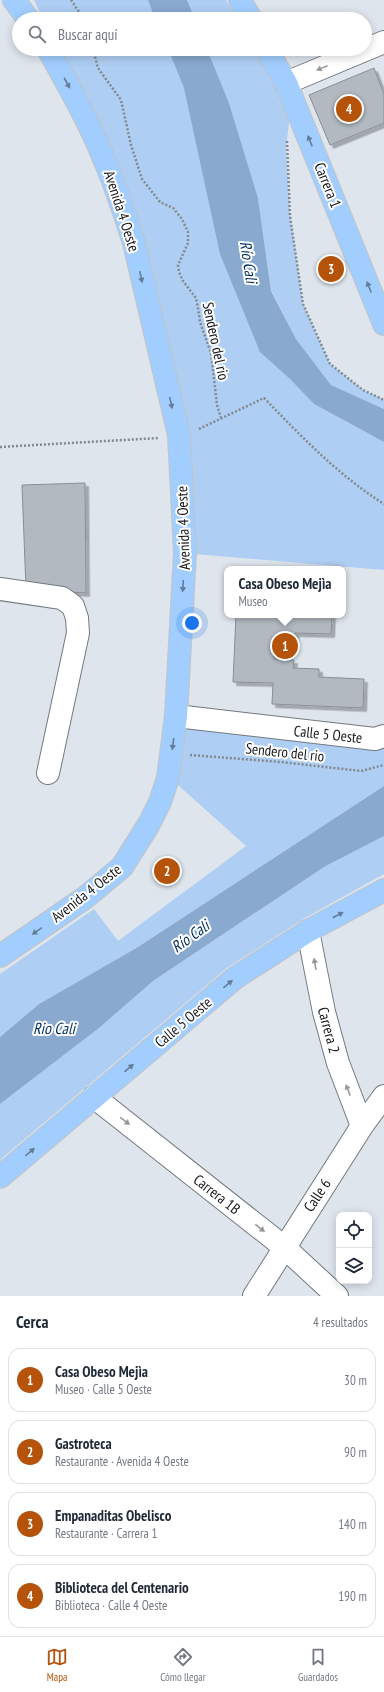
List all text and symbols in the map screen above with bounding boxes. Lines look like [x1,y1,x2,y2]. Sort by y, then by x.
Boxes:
search box [12,12,372,56]
icon: search [26,23,48,45]
text: Buscar aquí [58,25,118,44]
one-way arrow [315,65,327,71]
one-way arrow [64,77,71,89]
pin: 4 [336,94,362,124]
one-way arrow [306,135,312,147]
street label: Carrera 1 [310,160,346,210]
street label: Avenida 4 Oeste [100,168,144,254]
water label: Río Cali [236,240,263,287]
pin: 3 [318,254,344,284]
one-way arrow [139,270,145,283]
one-way arrow [366,281,372,293]
street label: Sendero del rio [199,300,233,382]
one-way arrow [169,397,175,409]
street label: Avenida 4 Oeste [172,486,194,570]
popup [224,566,346,618]
text: Casa Obeso Mejìa [239,574,331,593]
one-way arrow [180,580,187,592]
text: Museo [239,593,268,610]
your location [182,613,202,633]
pin: 1 [272,631,298,661]
street label: Calle 5 Oeste [293,721,363,747]
one-way arrow [170,738,176,750]
street label: Sendero del rio [245,738,325,766]
pin: 2 [154,856,180,886]
street label: Avenida 4 Oeste [47,860,125,926]
one-way arrow [332,912,344,918]
water label: Río Cali [167,914,215,956]
one-way arrow [31,927,42,935]
one-way arrow [312,958,318,970]
one-way arrow [223,979,233,988]
street label: Calle 5 Oeste [151,993,215,1051]
street label: Carrera 2 [314,1005,344,1055]
water label: Rio Cali [33,1018,78,1038]
one-way arrow [123,1063,134,1072]
one-way arrow [345,1083,351,1095]
one-way arrow [120,1117,130,1125]
one-way arrow [24,1148,35,1157]
street label: Carrera 1B [190,1170,244,1218]
street label: Calle 6 [299,1175,335,1215]
map controls [336,1212,372,1284]
button: locate [336,1212,372,1248]
one-way arrow [254,1224,265,1232]
button: layers [336,1248,372,1284]
text: Cerca [16,1311,49,1333]
text: 4 resultados [313,1314,368,1331]
text: Casa Obeso Mejìa [55,1362,148,1381]
text: 1 [27,1372,33,1389]
text: 30 m [344,1372,367,1389]
text: Museo · Calle 5 Oeste [55,1381,152,1398]
text: Gastroteca [55,1434,112,1453]
text: 2 [27,1444,33,1461]
text: 90 m [344,1444,367,1461]
text: Restaurante · Avenida 4 Oeste [55,1453,189,1470]
text: Empanaditas Obelisco [55,1506,171,1525]
text: 3 [27,1516,33,1533]
text: 140 m [338,1516,367,1533]
text: Restaurante · Carrera 1 [55,1525,157,1542]
text: Biblioteca del Centenario [55,1578,189,1597]
text: 4 [27,1588,33,1605]
text: 190 m [338,1588,367,1605]
text: Biblioteca · Calle 4 Oeste [55,1597,167,1614]
tab: Mapa [46,1646,68,1684]
tab: Cómo llegar [160,1646,206,1684]
tab: Guardados [298,1646,338,1684]

